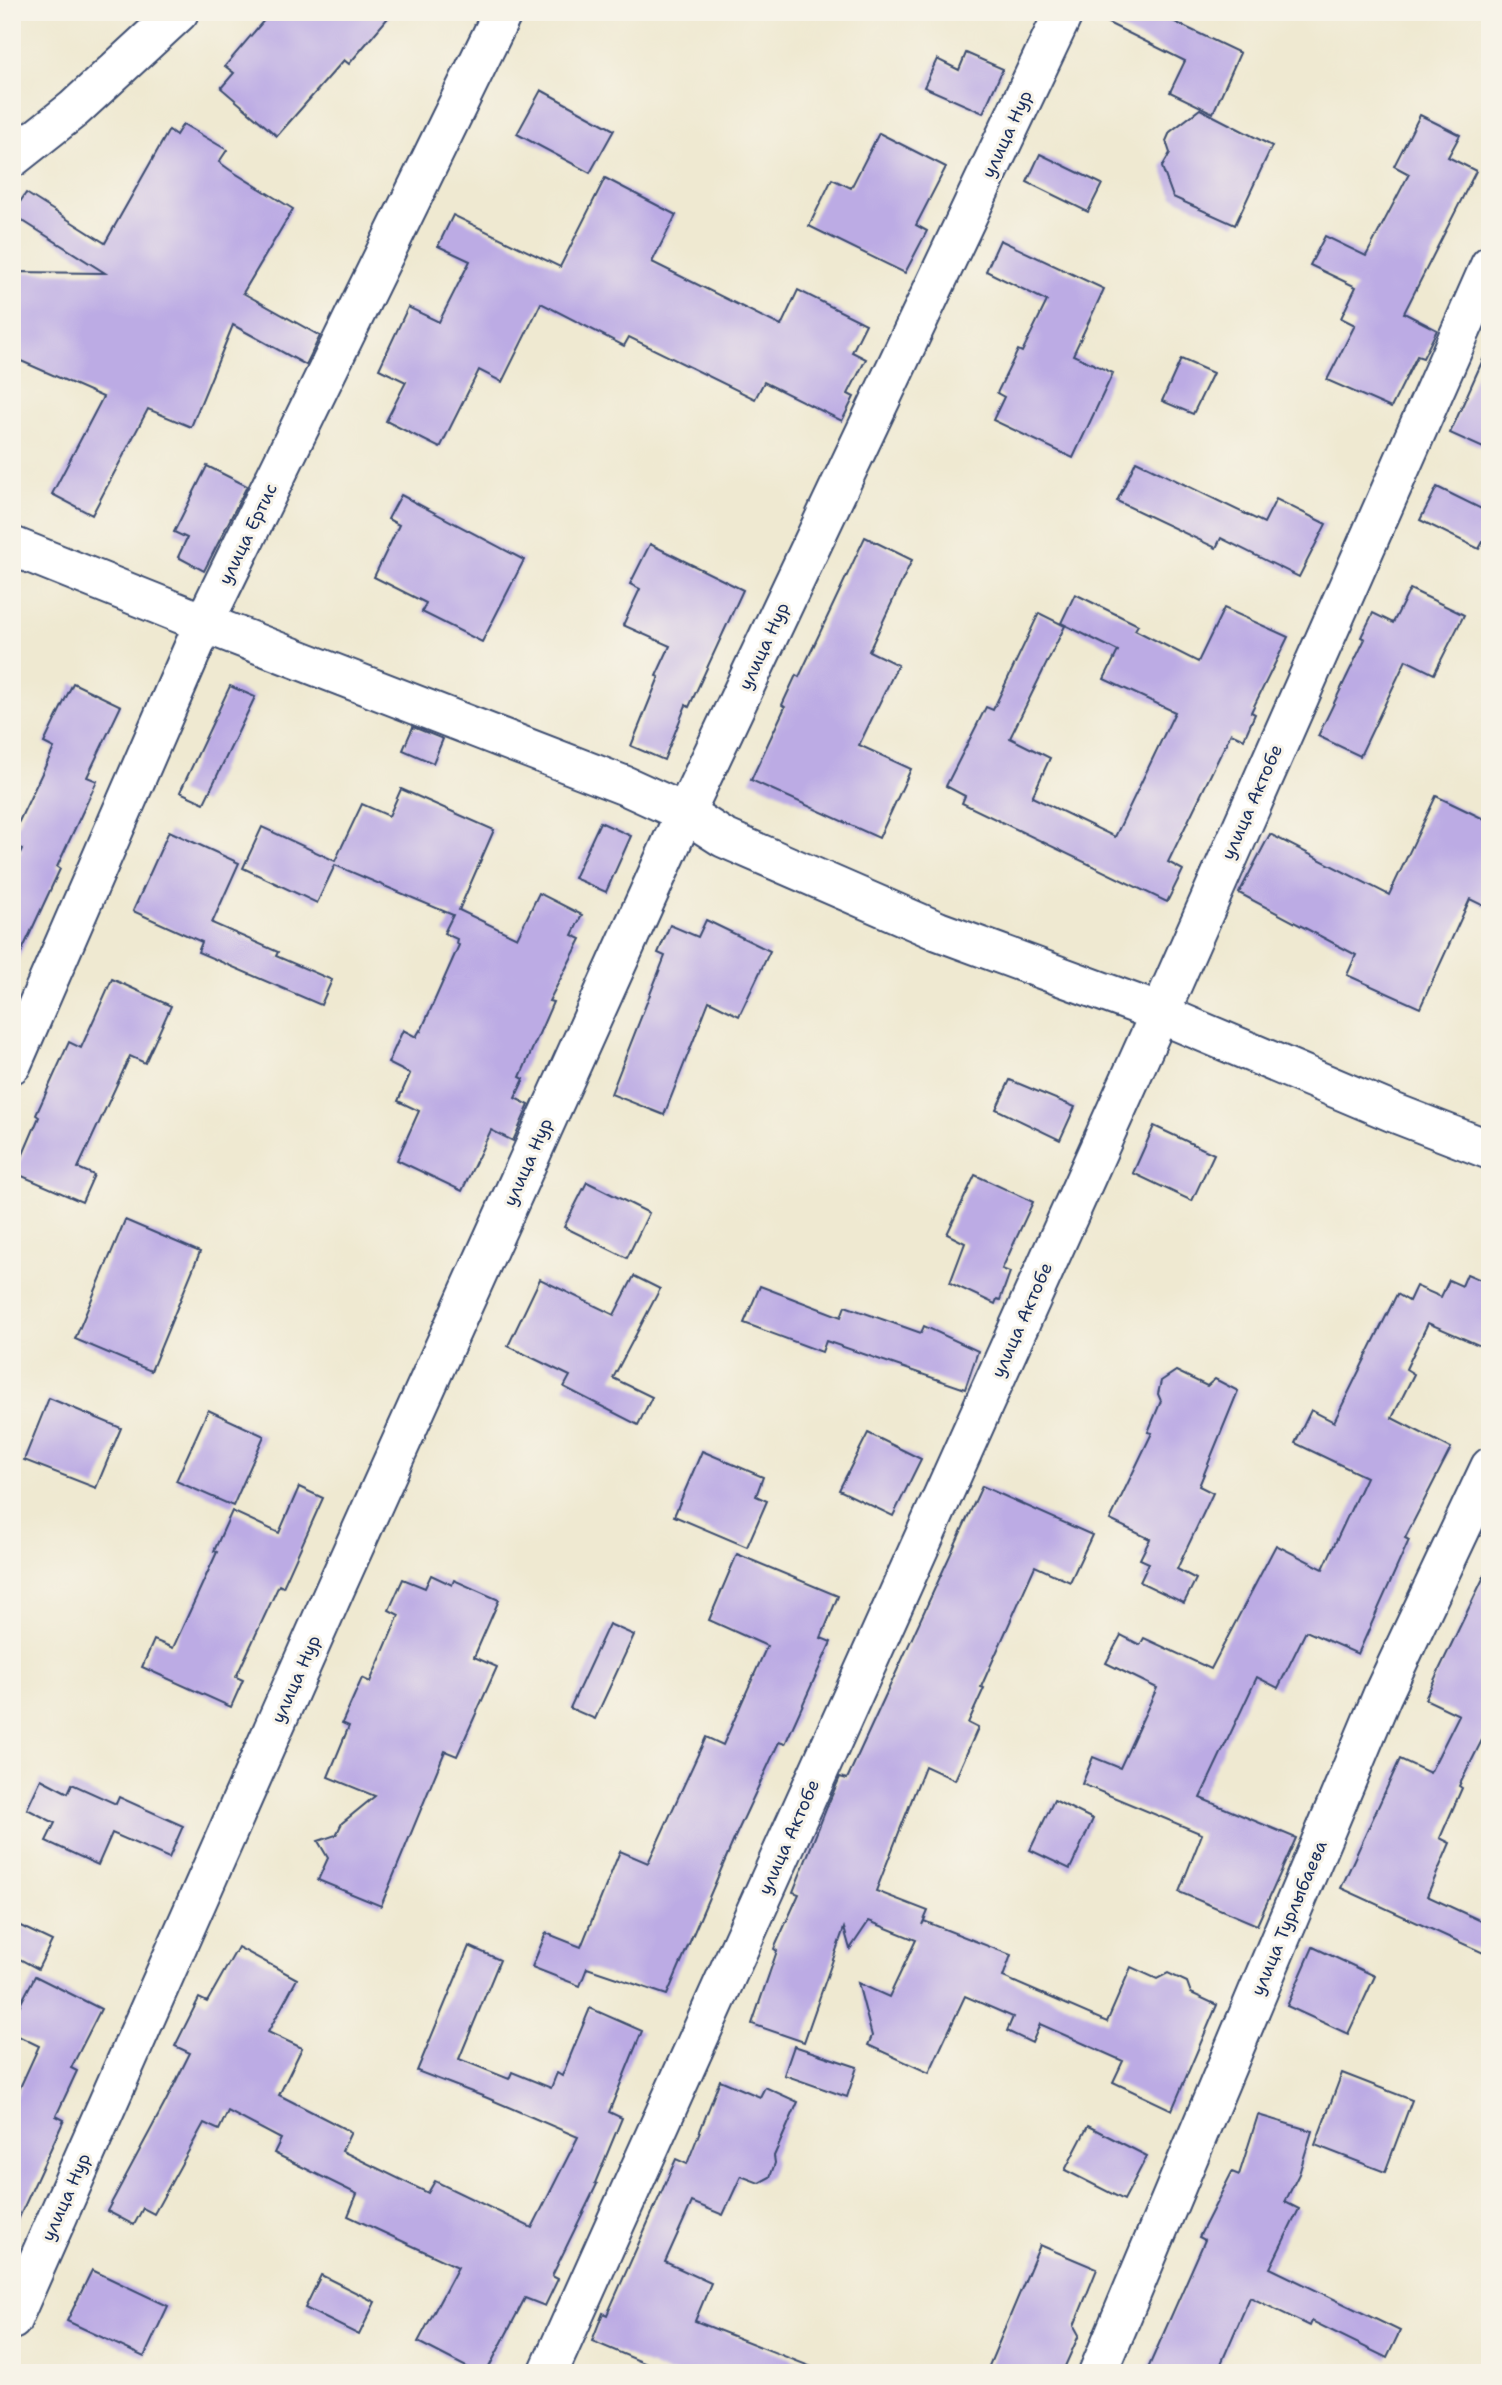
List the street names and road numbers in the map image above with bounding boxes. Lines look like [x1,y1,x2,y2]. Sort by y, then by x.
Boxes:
street label: улица Нур [976,86,1038,182]
street label: улица Ертис [213,479,283,589]
street label: улица Нур [733,598,795,694]
street label: улица Актобе [1216,741,1288,863]
street label: улица Нур [498,1114,558,1210]
street label: улица Актобе [986,1259,1058,1381]
street label: улица Нур [266,1631,326,1727]
street label: улица Актобе [753,1776,825,1898]
street label: улица Турлыбаева [1245,1837,1333,1999]
street label: улица Нур [36,2149,96,2245]

